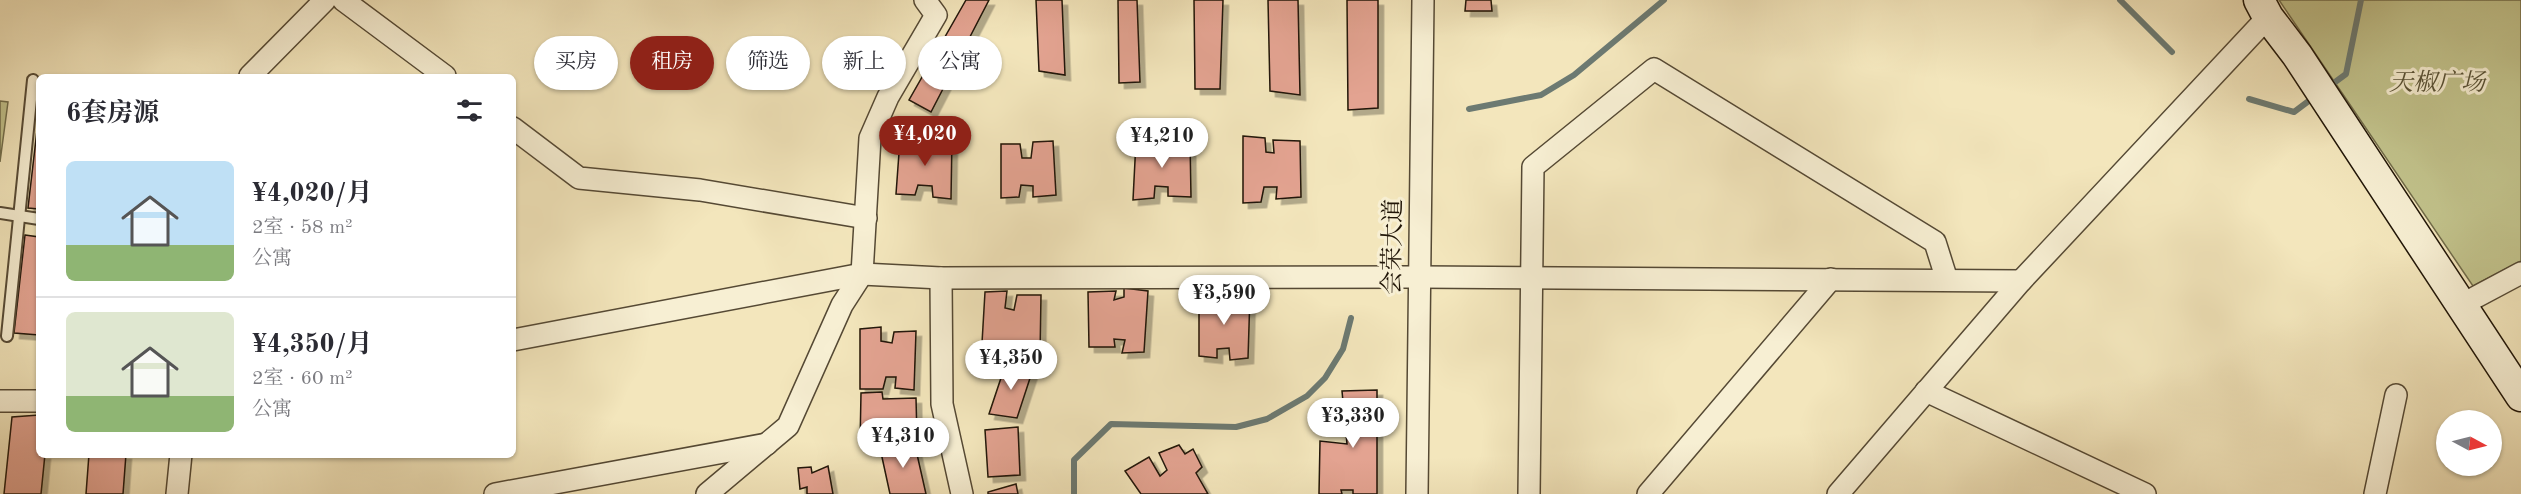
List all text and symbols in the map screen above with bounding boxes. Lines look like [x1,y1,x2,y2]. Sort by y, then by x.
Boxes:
chip: 买房 [534,36,618,90]
chip: 租房 [630,36,714,90]
chip: 筛选 [726,36,810,90]
chip: 新上 [822,36,906,90]
chip: 公寓 [918,36,1002,90]
park label: 天椒广场 [2389,69,2487,96]
icon: filters [453,94,486,127]
text: 6套房源 [66,101,159,127]
pin: ¥4,020 [876,116,974,167]
pin: ¥4,210 [1113,118,1211,169]
text: ¥4,020 [893,125,957,145]
text: ¥4,210 [1130,127,1194,147]
text: ¥4,020/月 [252,181,372,207]
icon: home [114,185,186,257]
street label: 会荣大道 [1378,199,1407,295]
text: 2室 · 58 m² [252,218,353,238]
text: 公寓 [252,249,292,269]
pin: ¥3,590 [1175,275,1273,326]
text: ¥3,590 [1192,284,1256,304]
text: ¥4,350/月 [252,332,372,358]
icon: home [114,336,186,408]
pin: ¥4,350 [962,340,1060,391]
text: ¥4,350 [979,349,1043,369]
text: 2室 · 60 m² [252,369,353,389]
pin: ¥3,330 [1304,398,1402,449]
text: 公寓 [252,400,292,420]
text: ¥3,330 [1321,407,1385,427]
north arrow [2436,410,2502,476]
map controls [2436,410,2502,476]
pin: ¥4,310 [854,418,952,469]
text: ¥4,310 [871,427,935,447]

